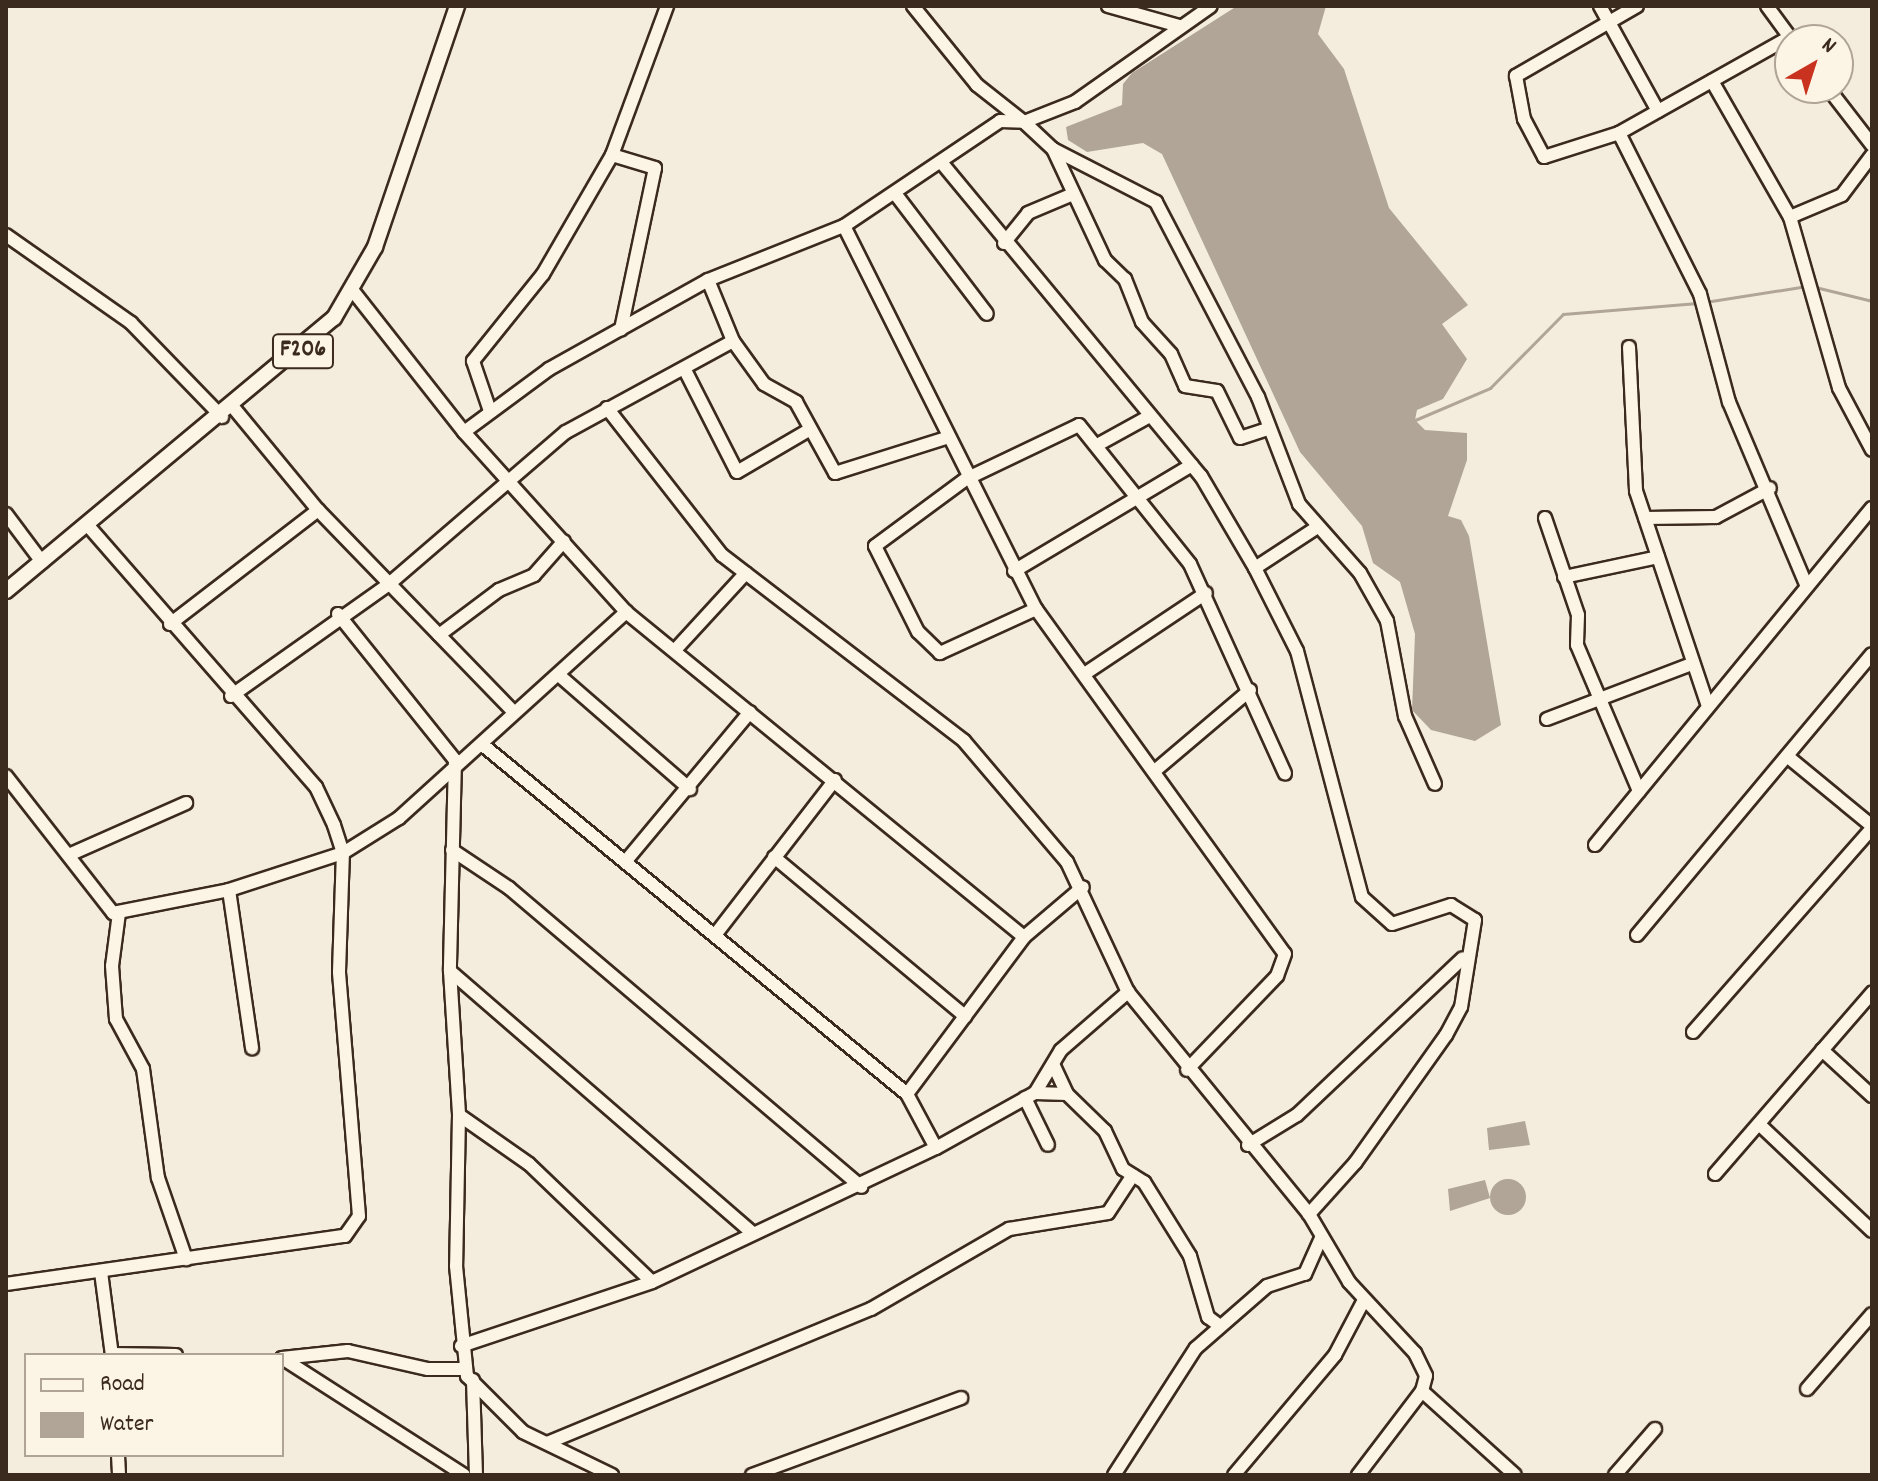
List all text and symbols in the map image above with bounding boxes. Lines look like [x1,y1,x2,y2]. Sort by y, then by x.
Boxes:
north arrow [1774,24,1854,104]
text: N [1814,31,1842,62]
road number: F206 [271,331,335,371]
legend [24,1353,284,1457]
text: Road [100,1368,145,1402]
text: Water [100,1408,153,1442]

